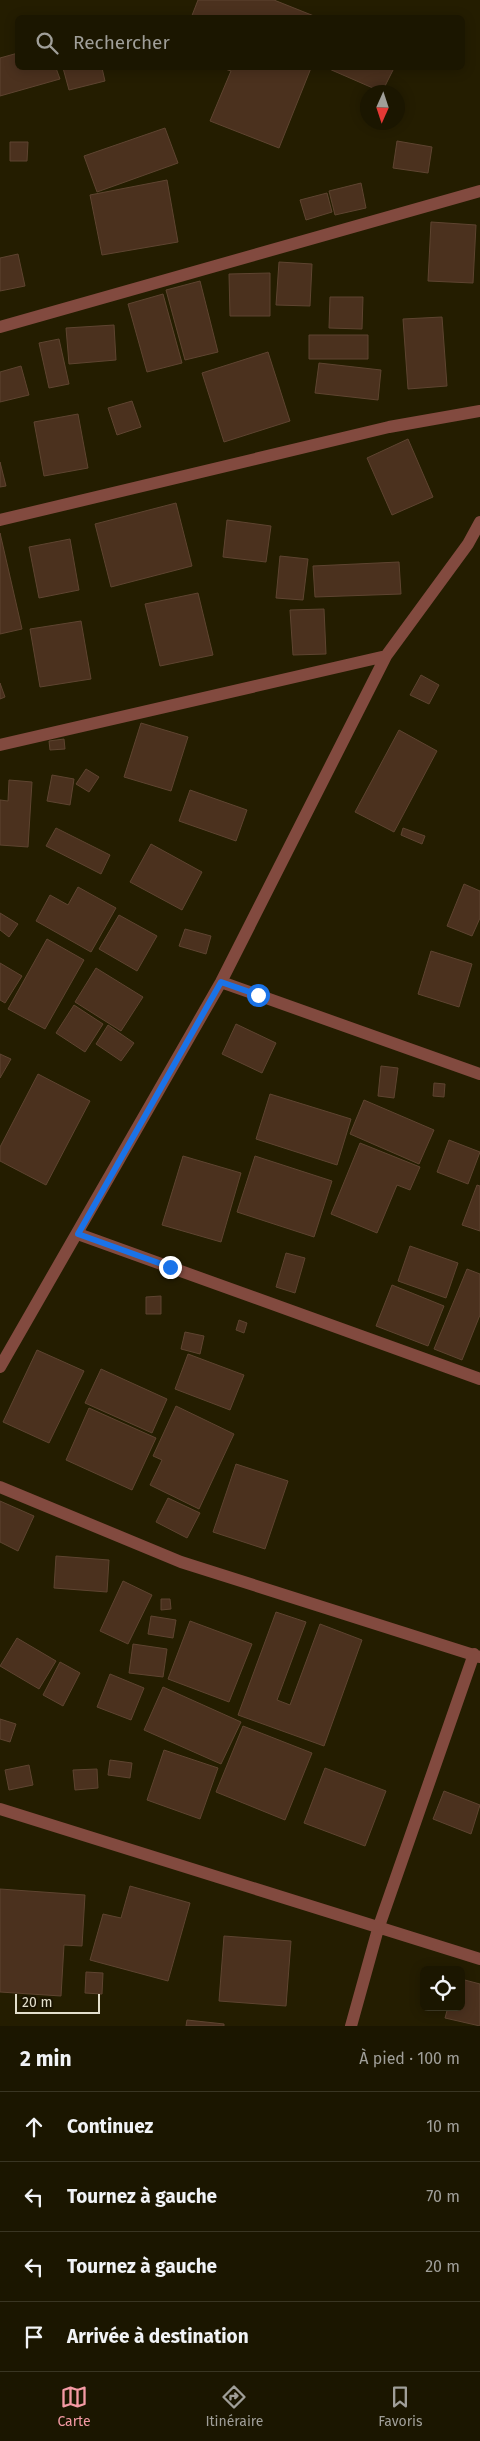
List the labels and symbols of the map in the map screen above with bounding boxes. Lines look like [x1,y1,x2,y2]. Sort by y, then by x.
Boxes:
north arrow [360,85,405,130]
route start [247,984,270,1007]
route end [159,1256,182,1279]
scale bar [15,1991,100,2014]

